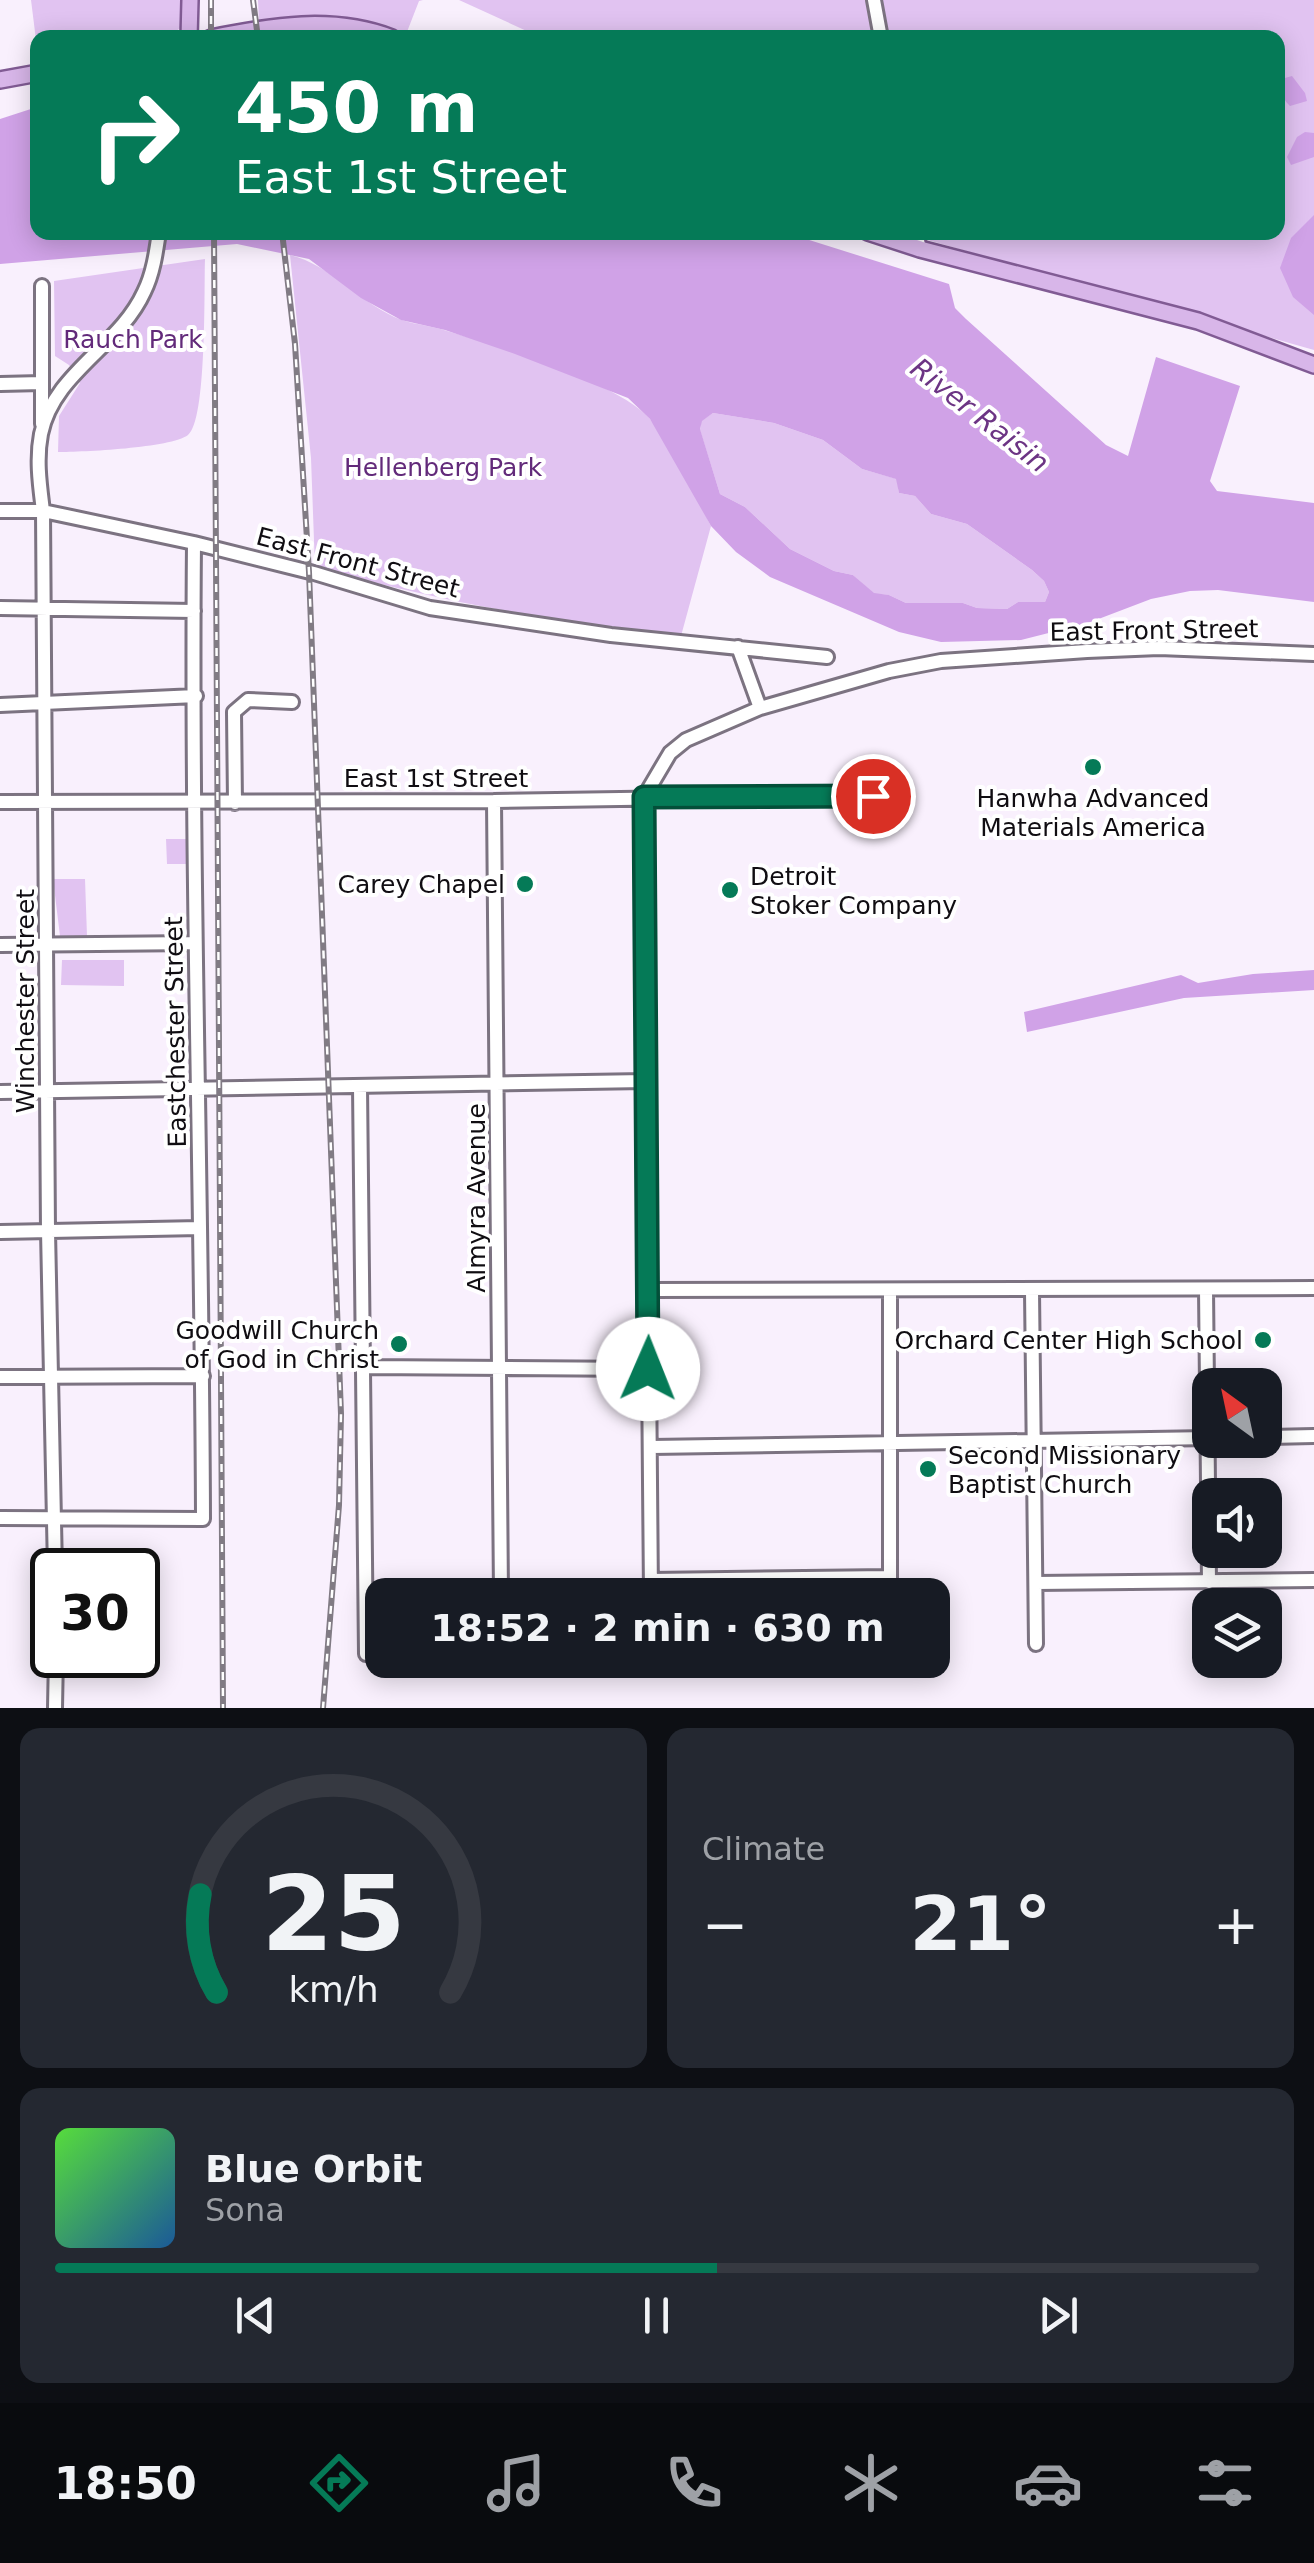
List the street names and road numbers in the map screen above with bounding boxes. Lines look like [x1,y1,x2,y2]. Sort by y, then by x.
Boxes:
street label: East Front Street [253,521,463,604]
street label: East Front Street [1049,614,1259,647]
street label: East 1st Street [344,764,528,793]
street label: Winchester Street [11,889,40,1113]
street label: Eastchester Street [159,916,192,1148]
street label: Almyra Avenue [462,1103,491,1293]

